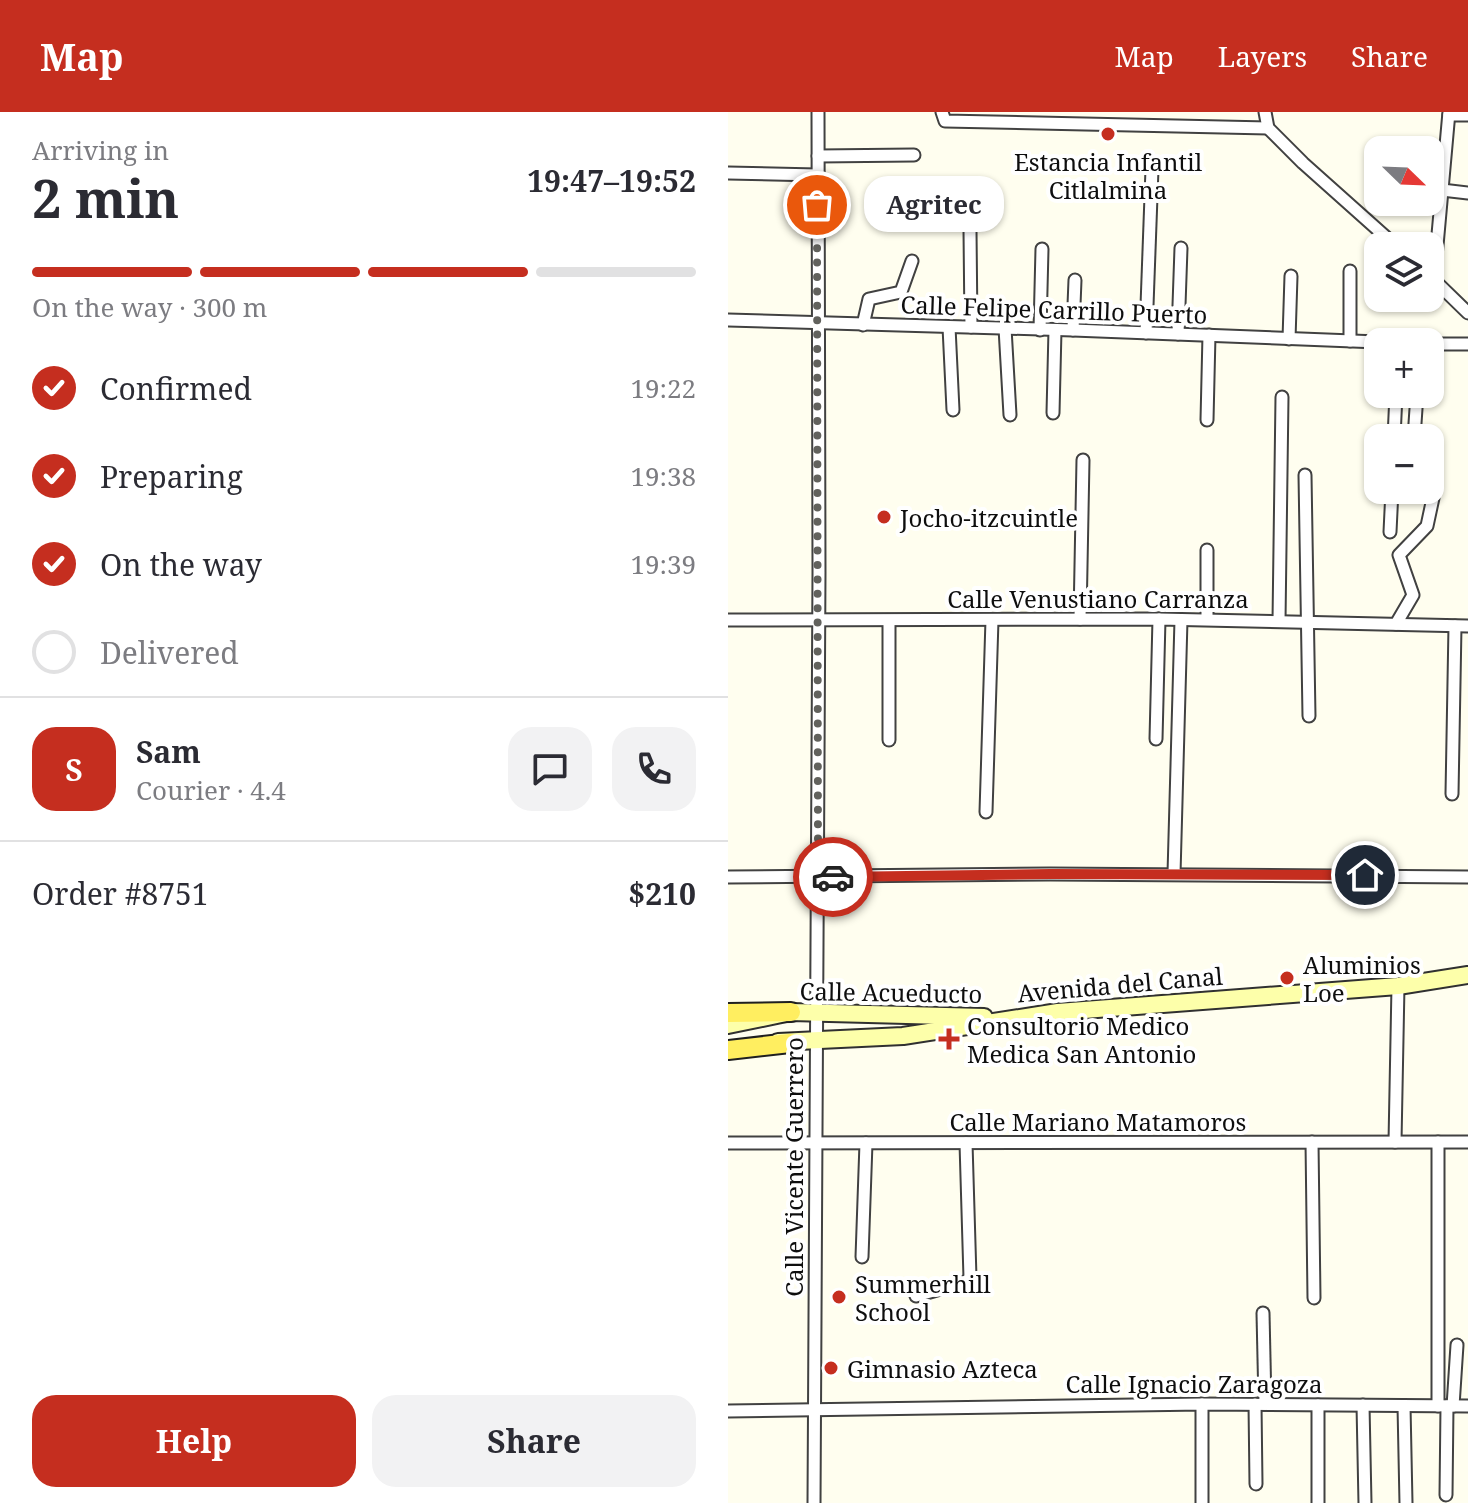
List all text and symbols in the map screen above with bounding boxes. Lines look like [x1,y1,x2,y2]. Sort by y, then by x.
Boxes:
text: Map [40,30,124,82]
text: Map [1115,37,1174,75]
text: Layers [1218,37,1307,75]
text: Share [1351,37,1428,75]
marker: Estancia Infantil Citlalmina [1099,125,1117,143]
text: Arriving in [32,132,169,168]
north arrow [1364,136,1444,216]
map controls [1364,136,1444,504]
place label: Estancia Infantil Citlalmina [1014,145,1203,206]
text: 19:47–19:52 [527,160,696,201]
text: 2 min [32,162,179,233]
pin [783,171,851,239]
callout: Agritec [865,177,1005,233]
icon: bag [795,183,839,227]
text: Agritec [886,186,982,222]
button: layers [1364,232,1444,312]
street label: Calle Felipe Carrillo Puerto [900,287,1208,331]
text: On the way · 300 m [32,289,267,325]
button: + [1364,328,1444,408]
icon: check [32,366,76,410]
text: Confirmed [100,368,252,409]
text: 19:22 [630,370,696,406]
button: − [1364,424,1444,504]
icon: check [32,454,76,498]
text: Preparing [100,456,243,497]
text: 19:38 [630,458,696,494]
place label: Jocho-itzcuintle [899,501,1078,534]
marker: Jocho-itzcuintle [875,508,893,526]
icon: check [32,542,76,586]
text: On the way [100,544,262,585]
text: 19:39 [630,546,696,582]
street label: Calle Venustiano Carranza [947,582,1249,615]
text: Delivered [100,632,239,673]
button: chat [508,727,592,811]
button: phone [612,727,696,811]
text: Sam [136,731,201,772]
text: S [65,749,83,790]
text: Courier · 4.4 [136,772,286,808]
courier [793,837,873,917]
pin [1331,841,1399,909]
icon: home [1343,853,1387,897]
icon: car [811,855,855,899]
text: Order #8751 [32,873,209,914]
text: $210 [628,873,696,914]
place label: Aluminios Loe [1303,948,1421,1009]
street label: Avenida del Canal [1016,959,1224,1009]
marker: Aluminios Loe [1278,969,1296,987]
street label: Calle Acueducto [799,974,983,1010]
place label: Consultorio Medico Medica San Antonio [967,1009,1196,1070]
marker: Consultorio Medico Medica San Antonio [938,1028,960,1050]
street label: Calle Vicente Guerrero [777,1037,810,1297]
street label: Calle Mariano Matamoros [950,1105,1246,1138]
place label: Summerhill School [855,1267,991,1328]
marker: Summerhill School [830,1288,848,1306]
place label: Gimnasio Azteca [847,1352,1038,1385]
marker: Gimnasio Azteca [822,1359,840,1377]
street label: Calle Ignacio Zaragoza [1065,1367,1323,1400]
button: Help [32,1395,356,1487]
button: Share [372,1395,696,1487]

